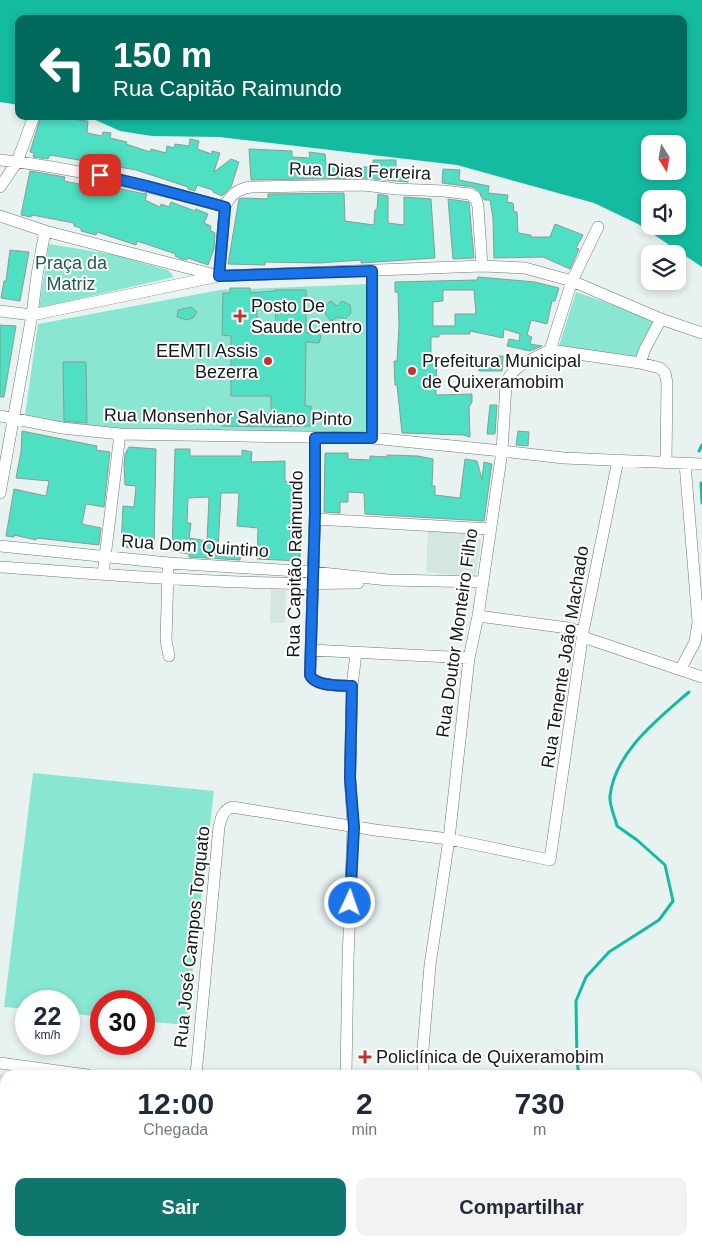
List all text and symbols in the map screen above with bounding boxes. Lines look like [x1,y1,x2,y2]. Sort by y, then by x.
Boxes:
icon: left [30,35,95,100]
text: 150 m [113,35,212,74]
text: Rua Capitão Raimundo [113,76,342,101]
north arrow [641,135,686,180]
map controls [641,135,686,290]
pin [79,154,121,196]
street label: Rua Dias Ferreira [289,159,432,184]
icon: arrive [86,161,114,189]
button: sound [641,190,686,235]
button: layers [641,245,686,290]
park label: Praça da Matriz [35,253,108,294]
place label: Posto De Saude Centro [251,296,362,337]
marker: Posto De Saude Centro [233,309,247,323]
place label: EEMTI Assis Bezerra [156,341,259,382]
place label: Prefeitura Municipal de Quixeramobim [422,351,581,392]
marker: EEMTI Assis Bezerra [262,355,274,367]
marker: Prefeitura Municipal de Quixeramobim [406,365,418,377]
street label: Rua Monsenhor Salviano Pinto [104,405,352,429]
street label: Rua Capitão Raimundo [283,470,307,658]
street label: Rua Doutor Monteiro Filho [432,527,482,739]
street label: Rua Dom Quintino [120,531,270,561]
street label: Rua Tenente João Machado [538,544,592,770]
street label: Rua José Campos Torquato [170,825,214,1049]
position arrow [323,876,375,928]
speed limit sign: 30 [90,990,155,1055]
text: 22 [34,1002,61,1030]
text: km/h [34,1028,61,1042]
place label: Policlínica de Quixeramobim [376,1047,604,1067]
marker: Policlínica de Quixeramobim [358,1050,372,1064]
text: 12:00 [137,1087,214,1120]
text: 2 [356,1087,373,1120]
text: 730 [515,1087,565,1120]
text: Chegada [143,1121,208,1138]
text: min [351,1121,377,1138]
text: m [533,1121,546,1138]
button: Sair [15,1178,346,1236]
button: Compartilhar [356,1178,687,1236]

